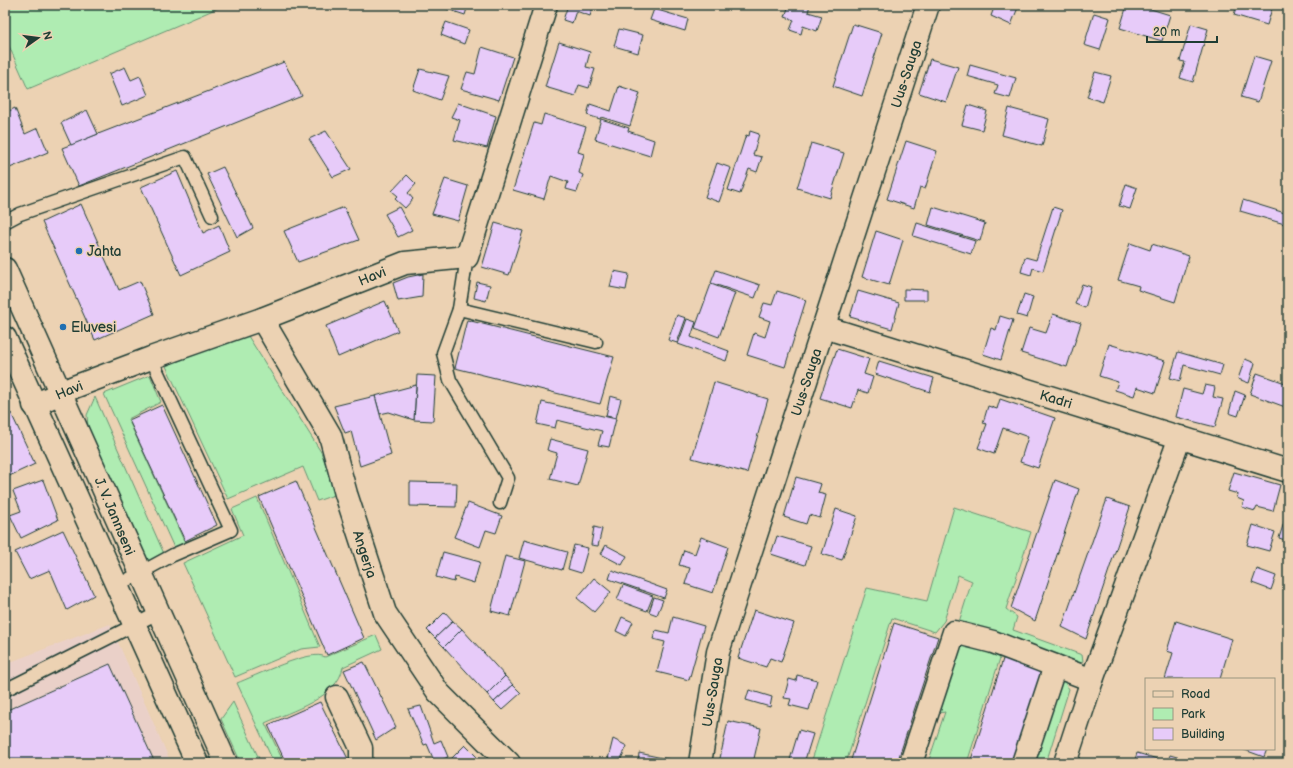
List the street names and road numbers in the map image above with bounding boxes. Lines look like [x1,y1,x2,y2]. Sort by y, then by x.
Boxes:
street label: Uus-Sauga [888,38,925,110]
street label: Havi [356,263,388,290]
street label: Uus-Sauga [788,346,825,418]
street label: Havi [53,377,85,404]
street label: Kadri [1038,387,1074,412]
street label: J. V. Jannseni [90,475,139,558]
street label: Angerja [349,528,380,580]
street label: Uus-Sauga [699,656,726,728]

